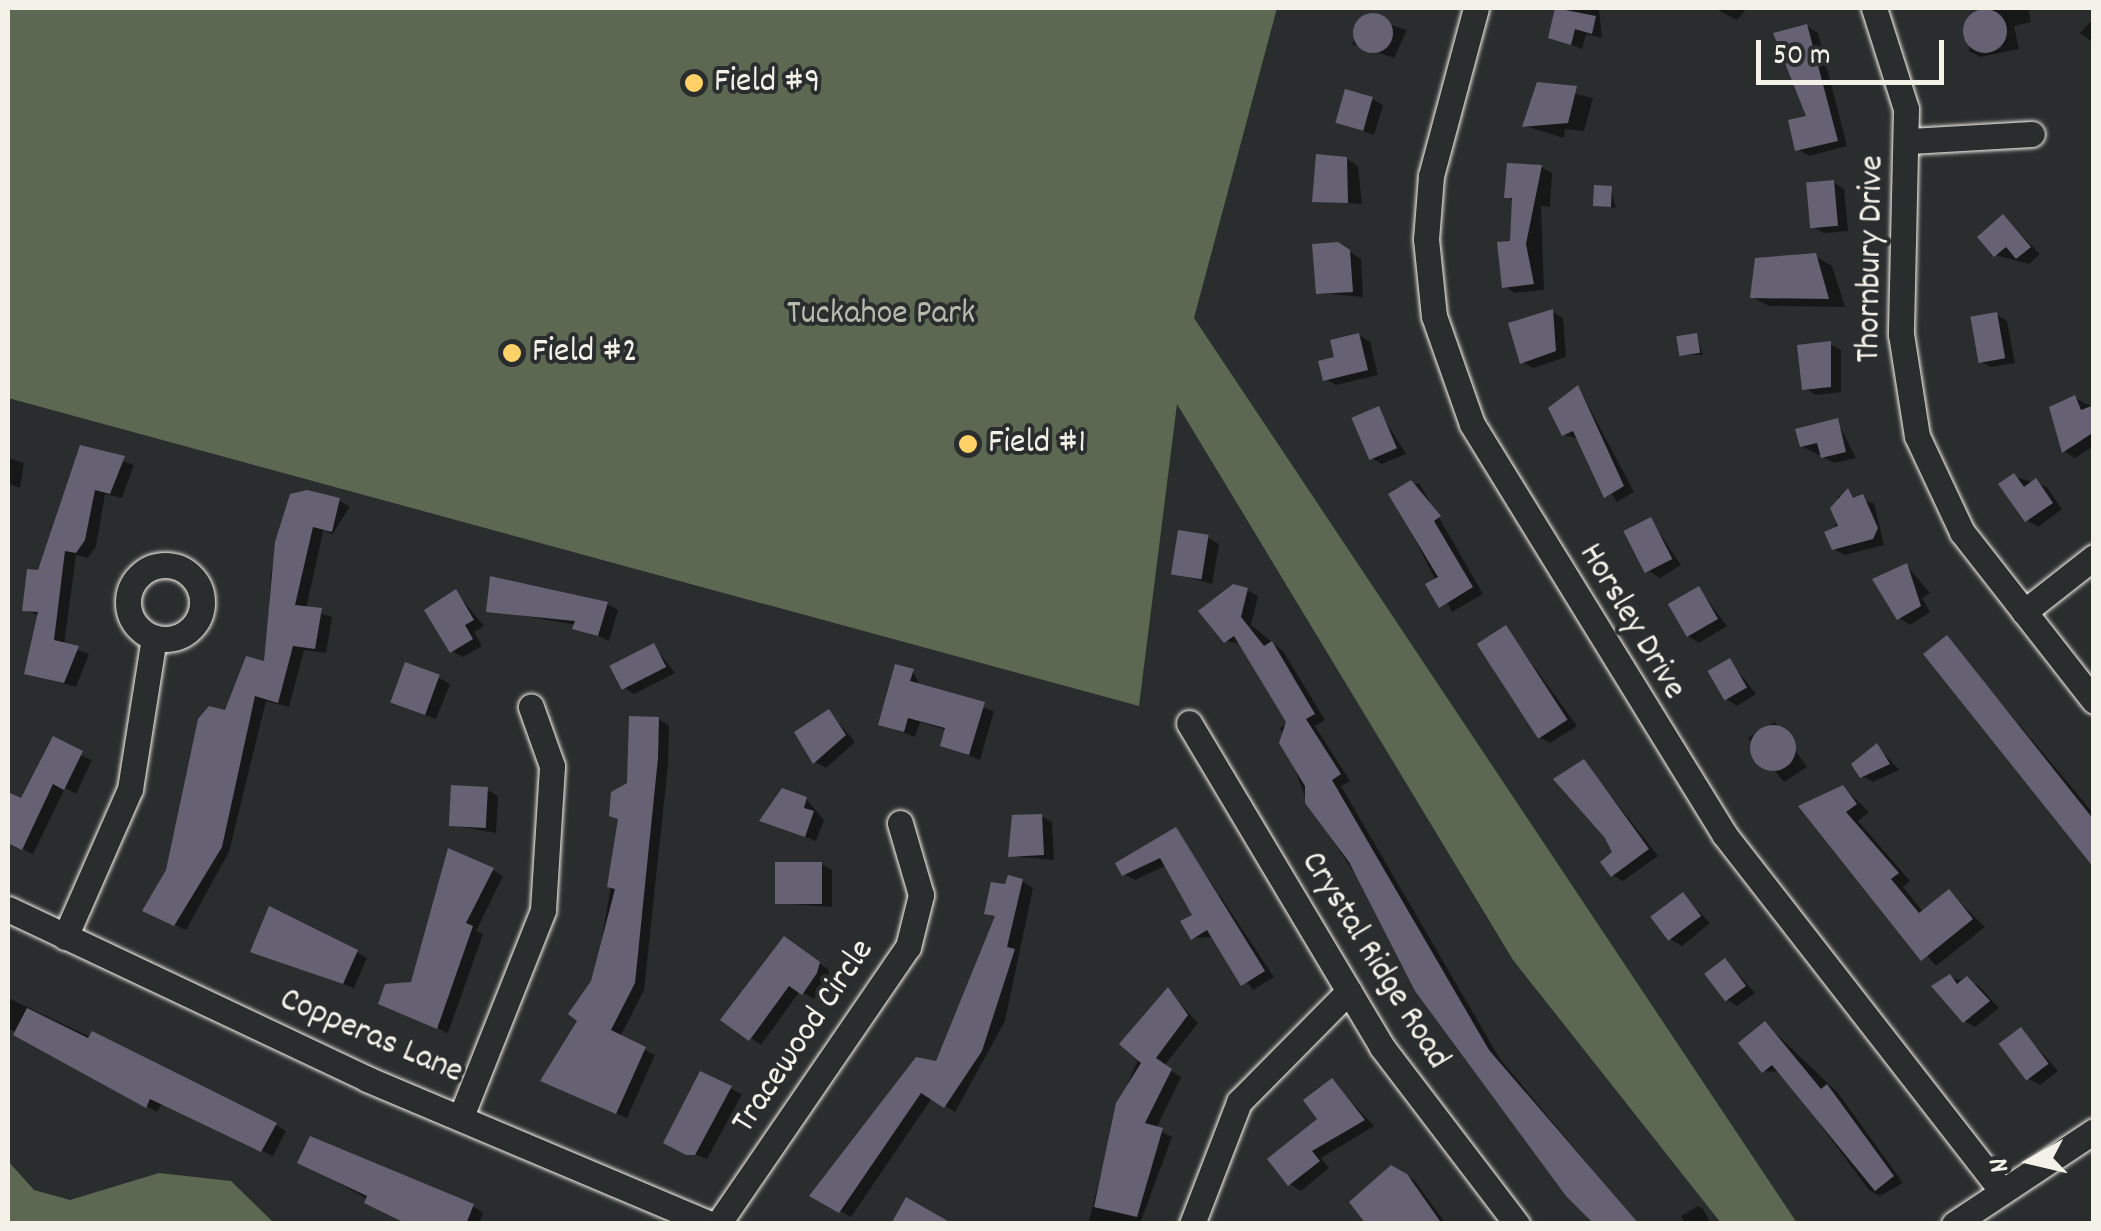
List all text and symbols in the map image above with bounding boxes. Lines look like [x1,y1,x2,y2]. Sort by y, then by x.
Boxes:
scale bar [1761,20,1948,82]
text: 50 m [1773,36,1831,79]
place label: Field #9 [714,62,820,104]
marker: Field #9 [683,72,705,94]
street label: Thornbury Drive [1849,155,1895,363]
park label: Tuckahoe Park [787,294,975,336]
place label: Field #2 [532,332,638,374]
marker: Field #2 [501,342,523,364]
place label: Field #1 [988,423,1086,465]
marker: Field #1 [957,433,979,455]
street label: Horsley Drive [1568,536,1694,708]
street label: Crystal Ridge Road [1290,844,1458,1078]
street label: Tracewood Circle [724,932,884,1142]
street label: Copperas Lane [273,980,469,1094]
north arrow [1981,1111,2081,1211]
text: N [1981,1156,2022,1175]

